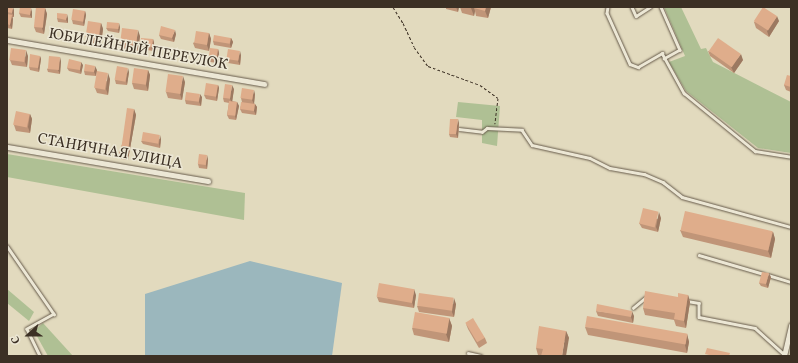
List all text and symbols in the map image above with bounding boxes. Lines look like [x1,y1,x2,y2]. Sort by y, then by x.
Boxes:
street label: ЮБИЛЕЙНЫЙ ПЕРЕУЛОК [47,25,229,75]
street label: СТАНИЧНАЯ УЛИЦА [36,130,184,174]
north arrow [8,315,48,355]
text: С [8,333,25,345]

